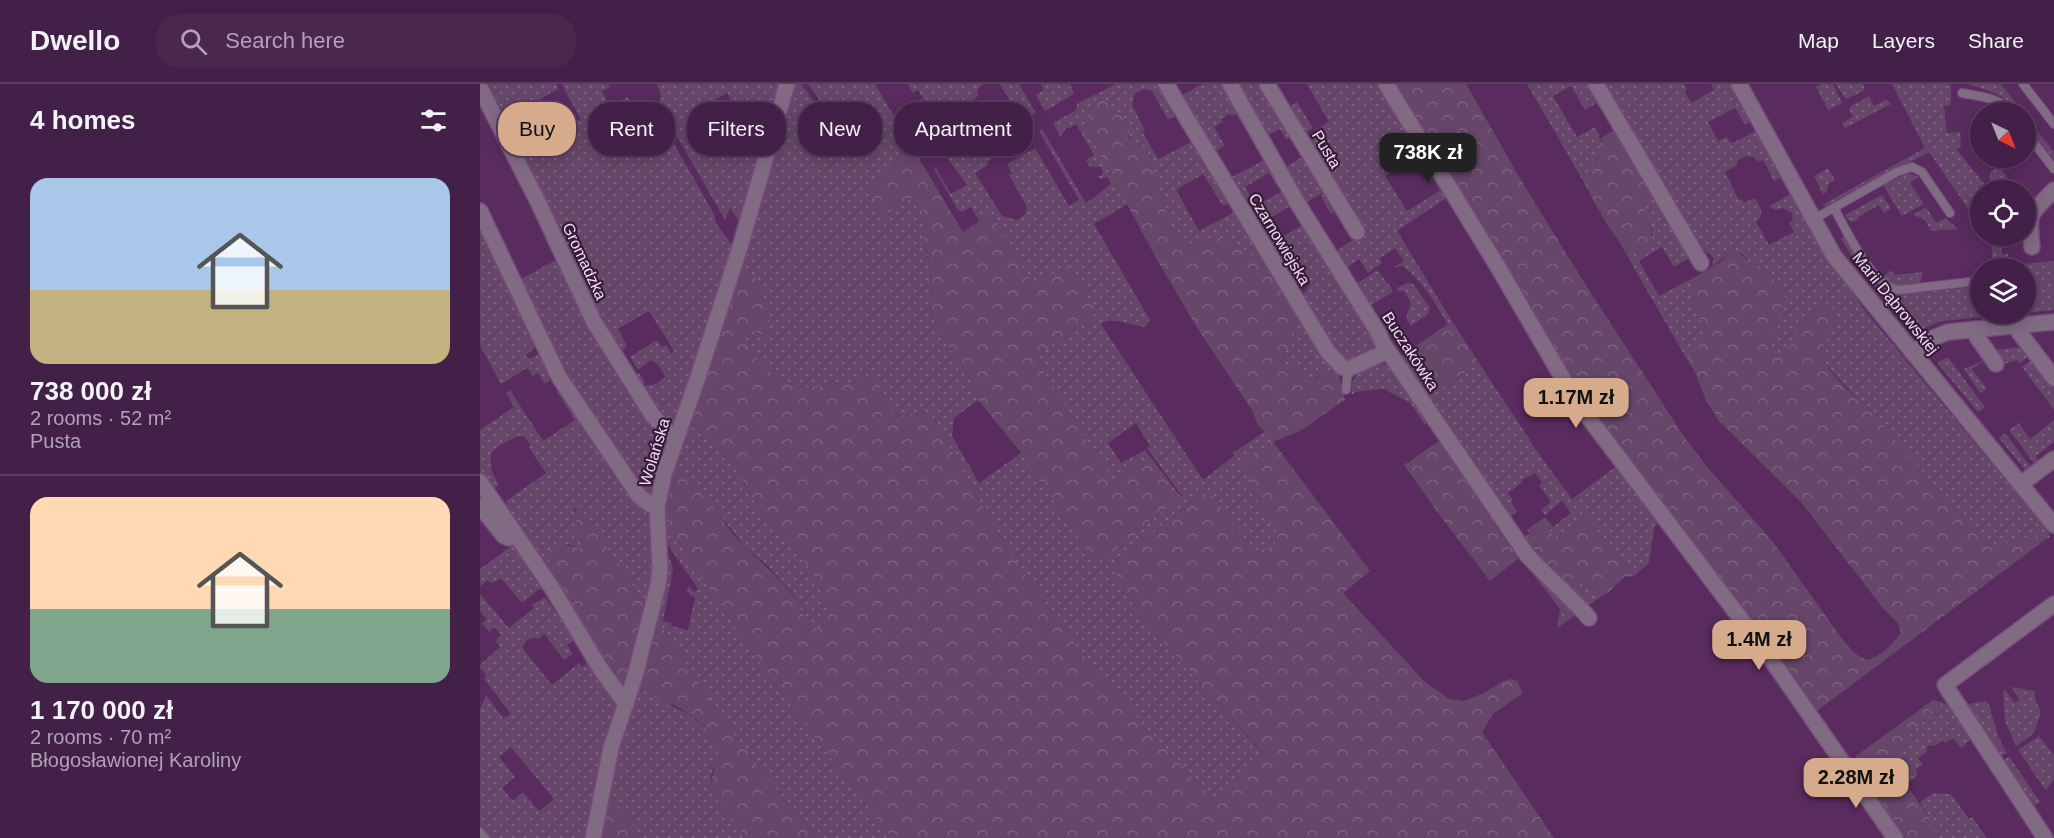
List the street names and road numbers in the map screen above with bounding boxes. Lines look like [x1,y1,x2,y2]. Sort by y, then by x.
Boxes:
street label: Pusta [1309,127,1344,171]
street label: Czarnowiejska [1245,190,1314,288]
street label: Gromadzka [559,220,610,302]
street label: Marii Dąbrowskiej [1849,249,1942,358]
street label: Buczakówka [1379,309,1442,394]
street label: Wolańska [636,416,673,488]

